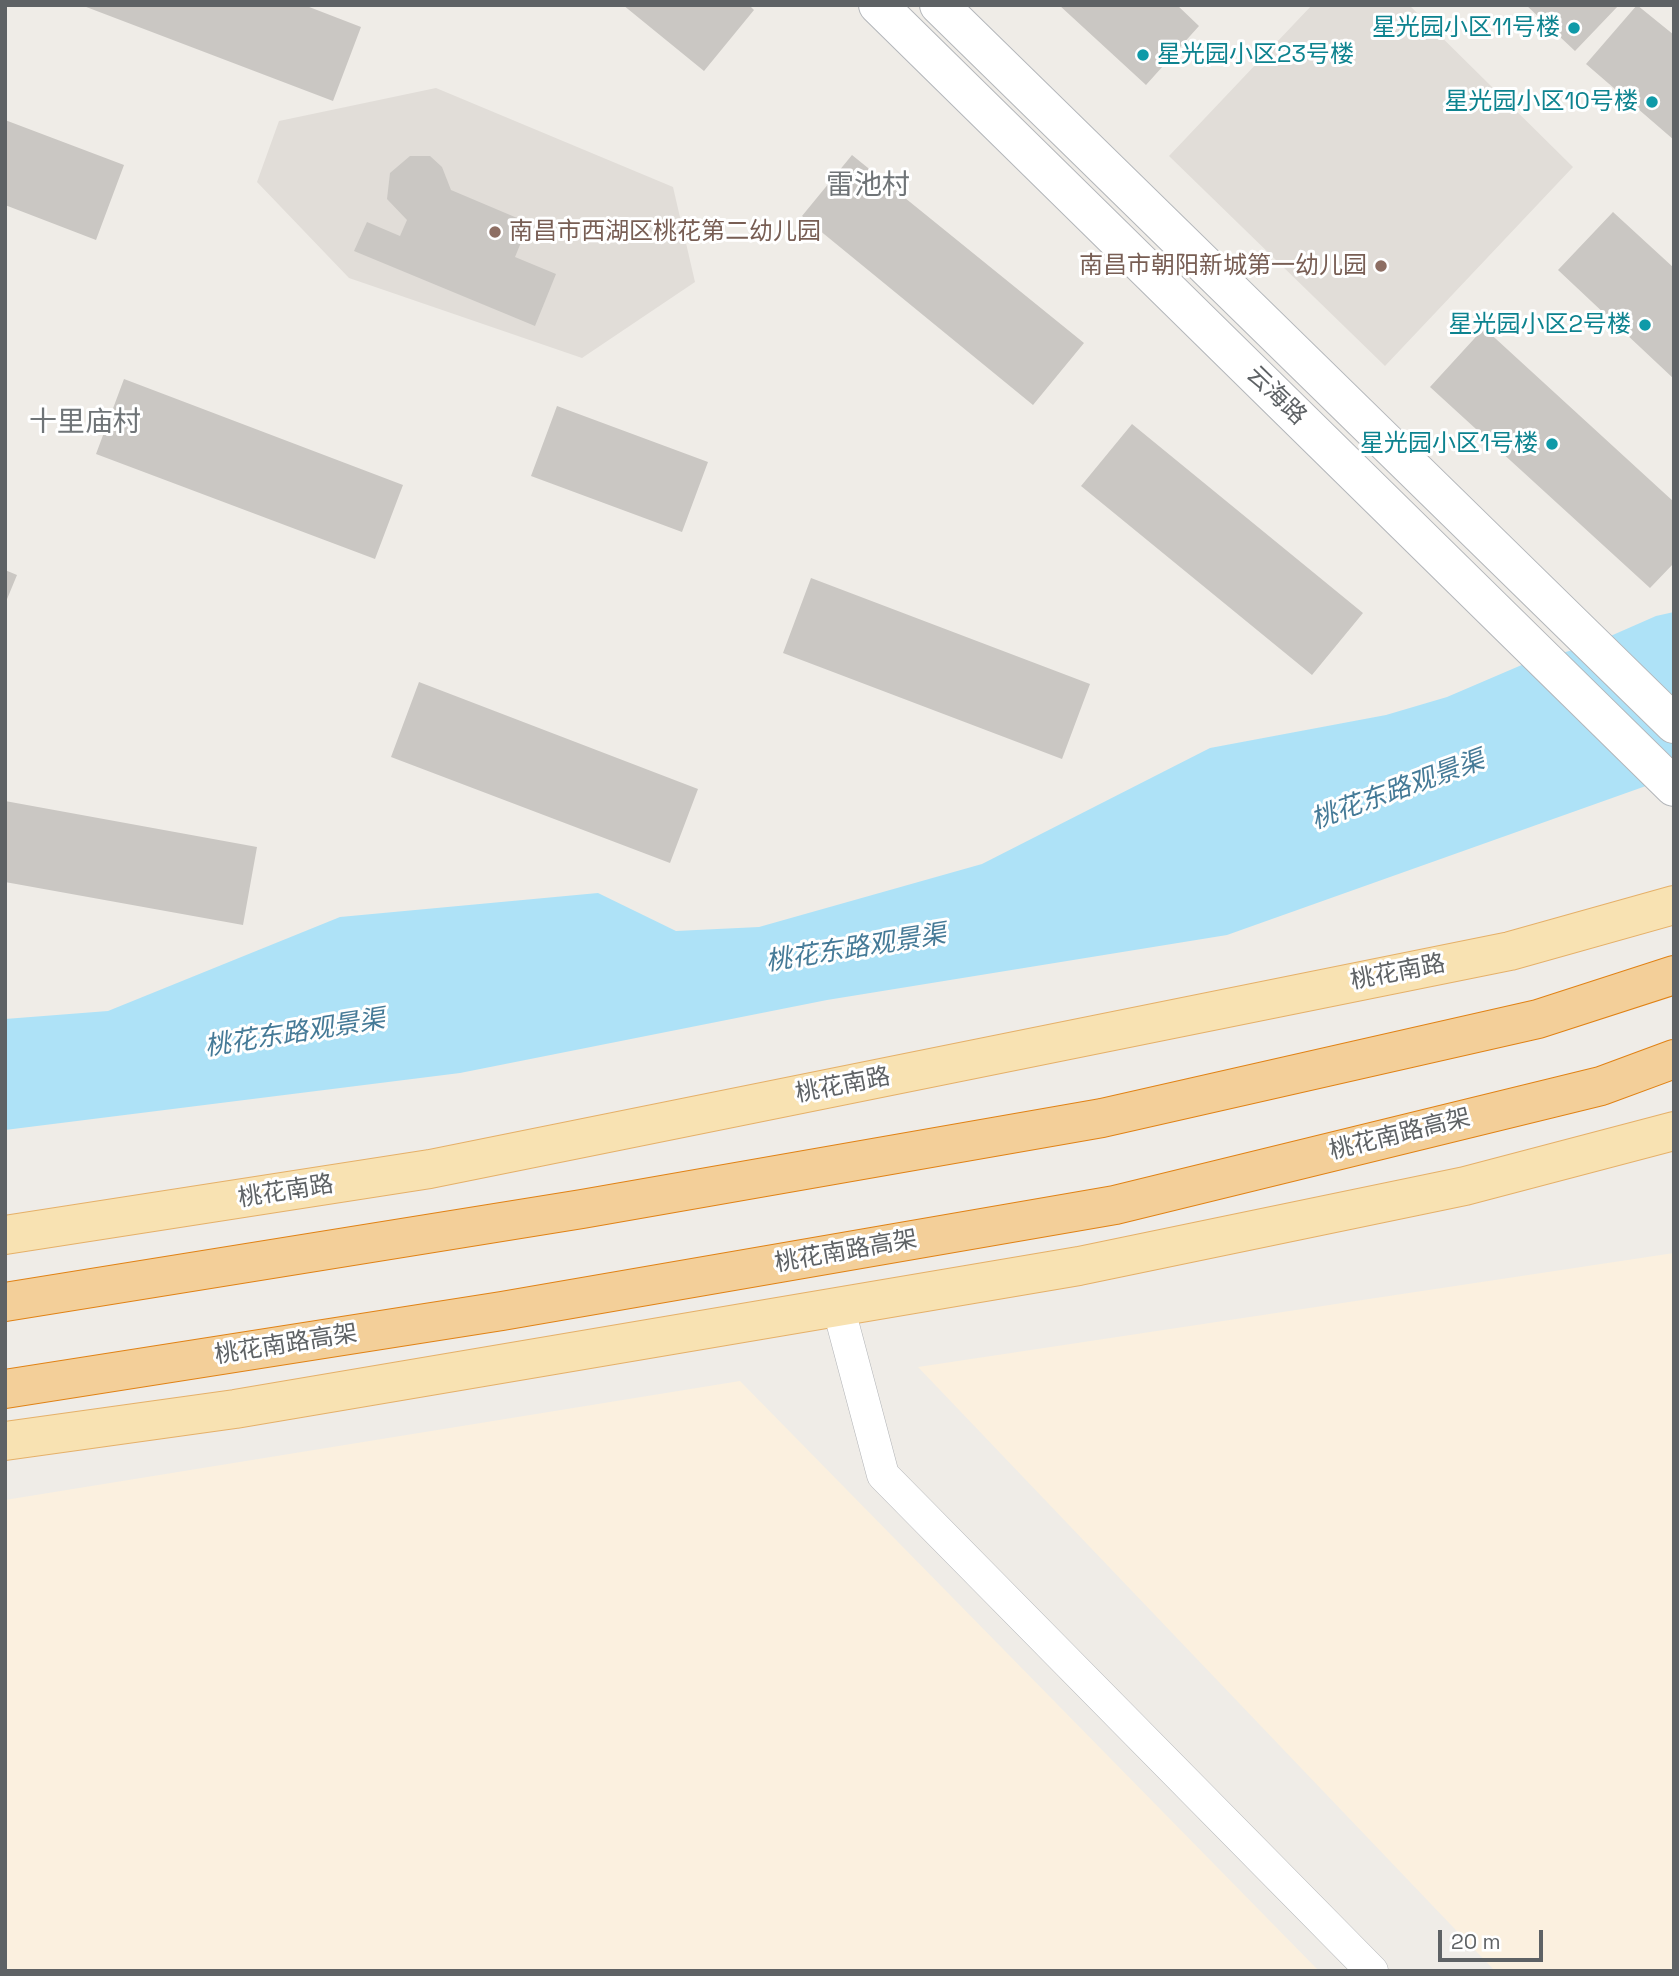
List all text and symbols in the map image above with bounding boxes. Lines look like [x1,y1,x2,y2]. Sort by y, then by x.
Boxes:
place label: 星光园小区11号楼 [1372,14,1560,42]
marker: 星光园小区11号楼 [1566,20,1582,36]
place label: 星光园小区23号楼 [1157,41,1354,69]
marker: 星光园小区23号楼 [1135,47,1151,63]
place label: 星光园小区10号楼 [1445,88,1638,116]
marker: 星光园小区10号楼 [1644,94,1660,110]
district label: 雷池村 [826,169,910,203]
place label: 南昌市西湖区桃花第二幼儿园 [509,218,821,246]
marker: 南昌市西湖区桃花第二幼儿园 [487,224,503,240]
place label: 南昌市朝阳新城第一幼儿园 [1079,252,1367,280]
marker: 南昌市朝阳新城第一幼儿园 [1373,258,1389,274]
place label: 星光园小区2号楼 [1449,311,1631,339]
marker: 星光园小区2号楼 [1637,317,1653,333]
street label: 云海路 [1240,361,1312,431]
district label: 十里庙村 [29,406,141,440]
place label: 星光园小区1号楼 [1360,430,1538,458]
marker: 星光园小区1号楼 [1544,436,1560,452]
water label: 桃花东路观景渠 [1307,745,1489,837]
water label: 桃花东路观景渠 [764,919,948,979]
street label: 桃花南路 [1348,950,1448,996]
water label: 桃花东路观景渠 [203,1004,387,1064]
street label: 桃花南路 [793,1063,893,1109]
street label: 桃花南路高架 [1327,1104,1473,1166]
street label: 桃花南路 [236,1170,336,1214]
street label: 桃花南路高架 [773,1225,919,1279]
street label: 桃花南路高架 [213,1320,359,1370]
scale bar [1441,1916,1546,1960]
text: 20 m [1451,1928,1501,1955]

